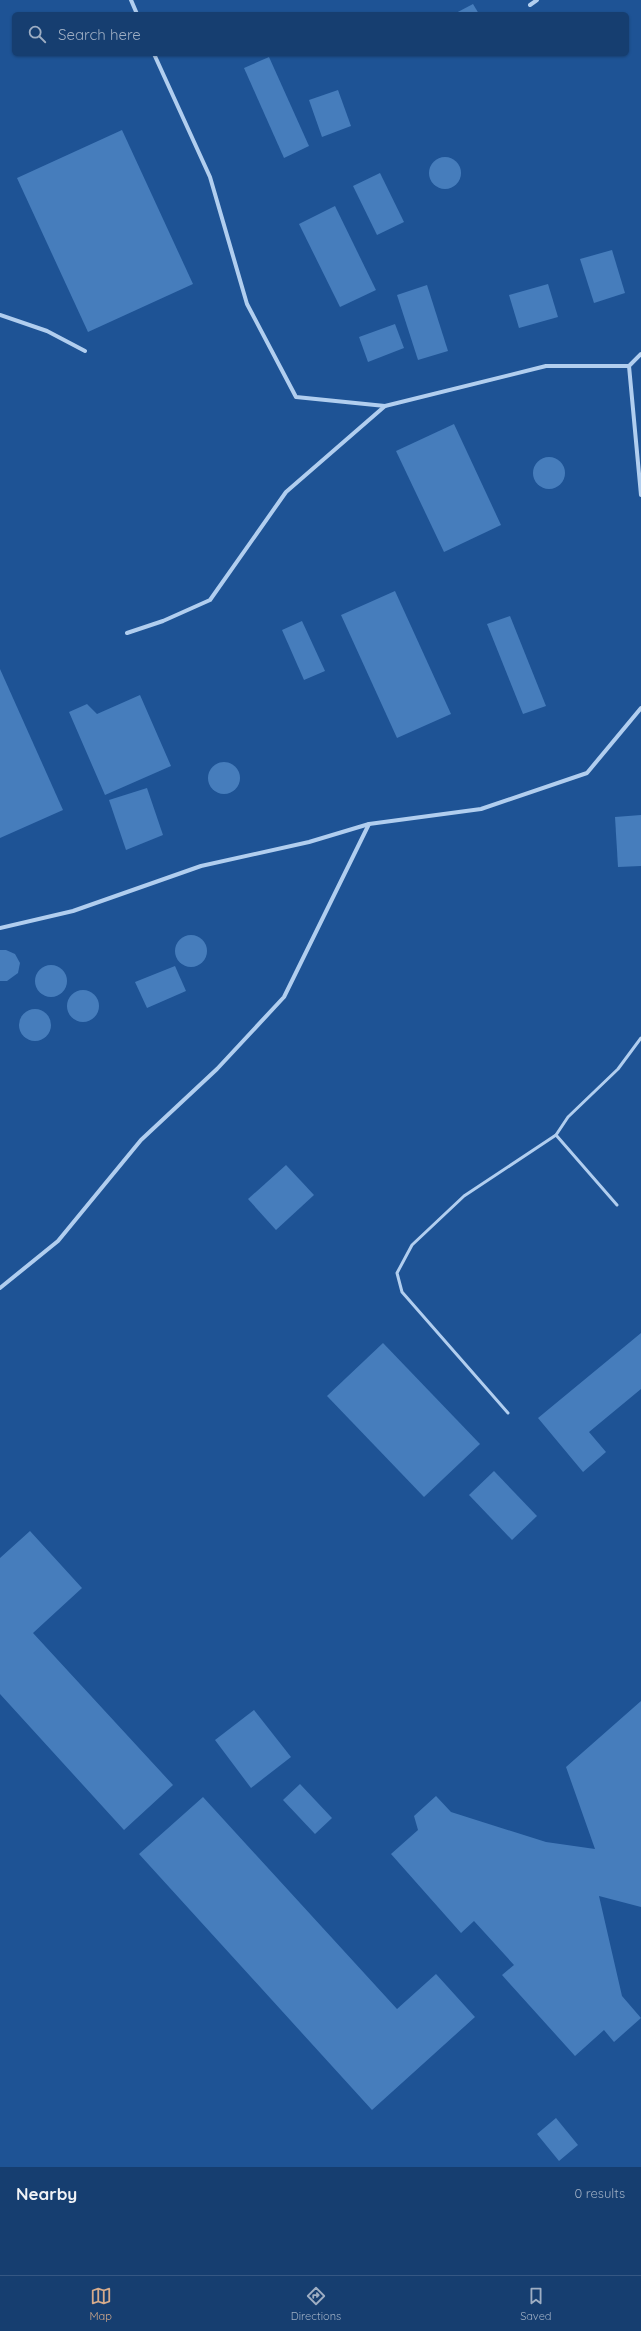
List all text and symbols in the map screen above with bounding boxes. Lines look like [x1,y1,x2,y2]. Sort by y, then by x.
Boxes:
search box [12,12,629,56]
icon: search [26,23,48,45]
text: Search here [58,25,141,44]
text: Nearby [16,2183,77,2204]
text: 0 results [574,2185,625,2201]
tab: Map [89,2285,112,2323]
tab: Directions [291,2285,341,2323]
tab: Saved [520,2285,552,2323]

